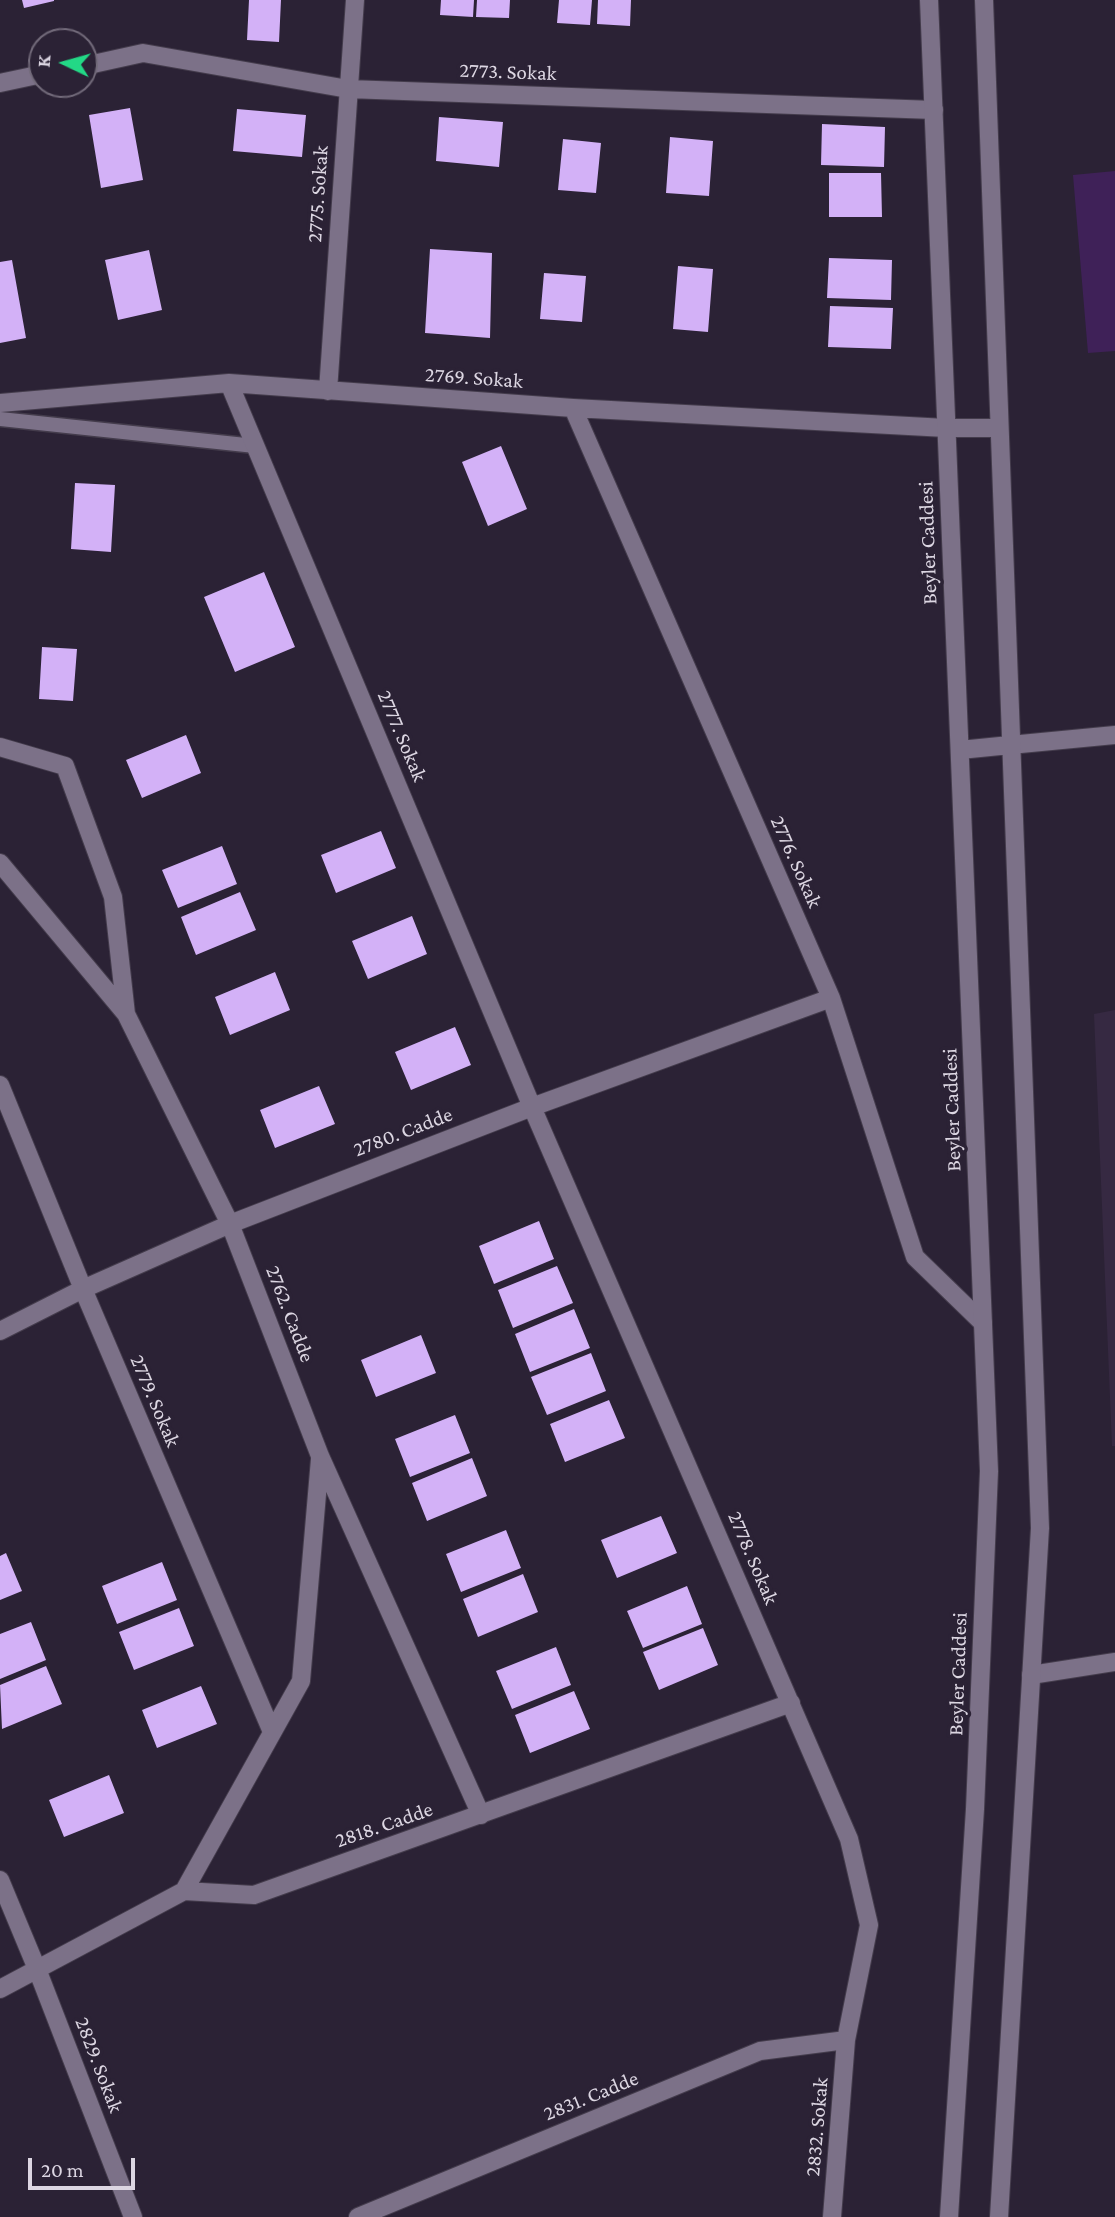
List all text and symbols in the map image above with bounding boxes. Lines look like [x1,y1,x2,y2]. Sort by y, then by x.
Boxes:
north arrow [28,28,98,98]
text: K [33,54,55,68]
street label: 2773. Sokak [459,58,557,86]
street label: 2775. Sokak [302,145,334,243]
street label: 2769. Sokak [424,362,524,394]
street label: Beyler Caddesi [913,481,943,605]
street label: 2777. Sokak [372,687,432,785]
street label: 2776. Sokak [765,812,827,912]
street label: Beyler Caddesi [937,1048,967,1172]
street label: 2780. Cadde [350,1102,456,1162]
street label: 2762. Cadde [260,1262,320,1366]
street label: 2779. Sokak [124,1351,186,1451]
street label: 2778. Sokak [722,1508,784,1608]
street label: Beyler Caddesi [943,1612,973,1736]
street label: 2818. Cadde [332,1797,436,1853]
street label: 2829. Sokak [69,2014,129,2116]
street label: 2831. Cadde [540,2066,642,2126]
street label: 2832. Sokak [800,2076,834,2178]
scale bar [32,2144,138,2188]
text: 20 m [41,2158,84,2182]

